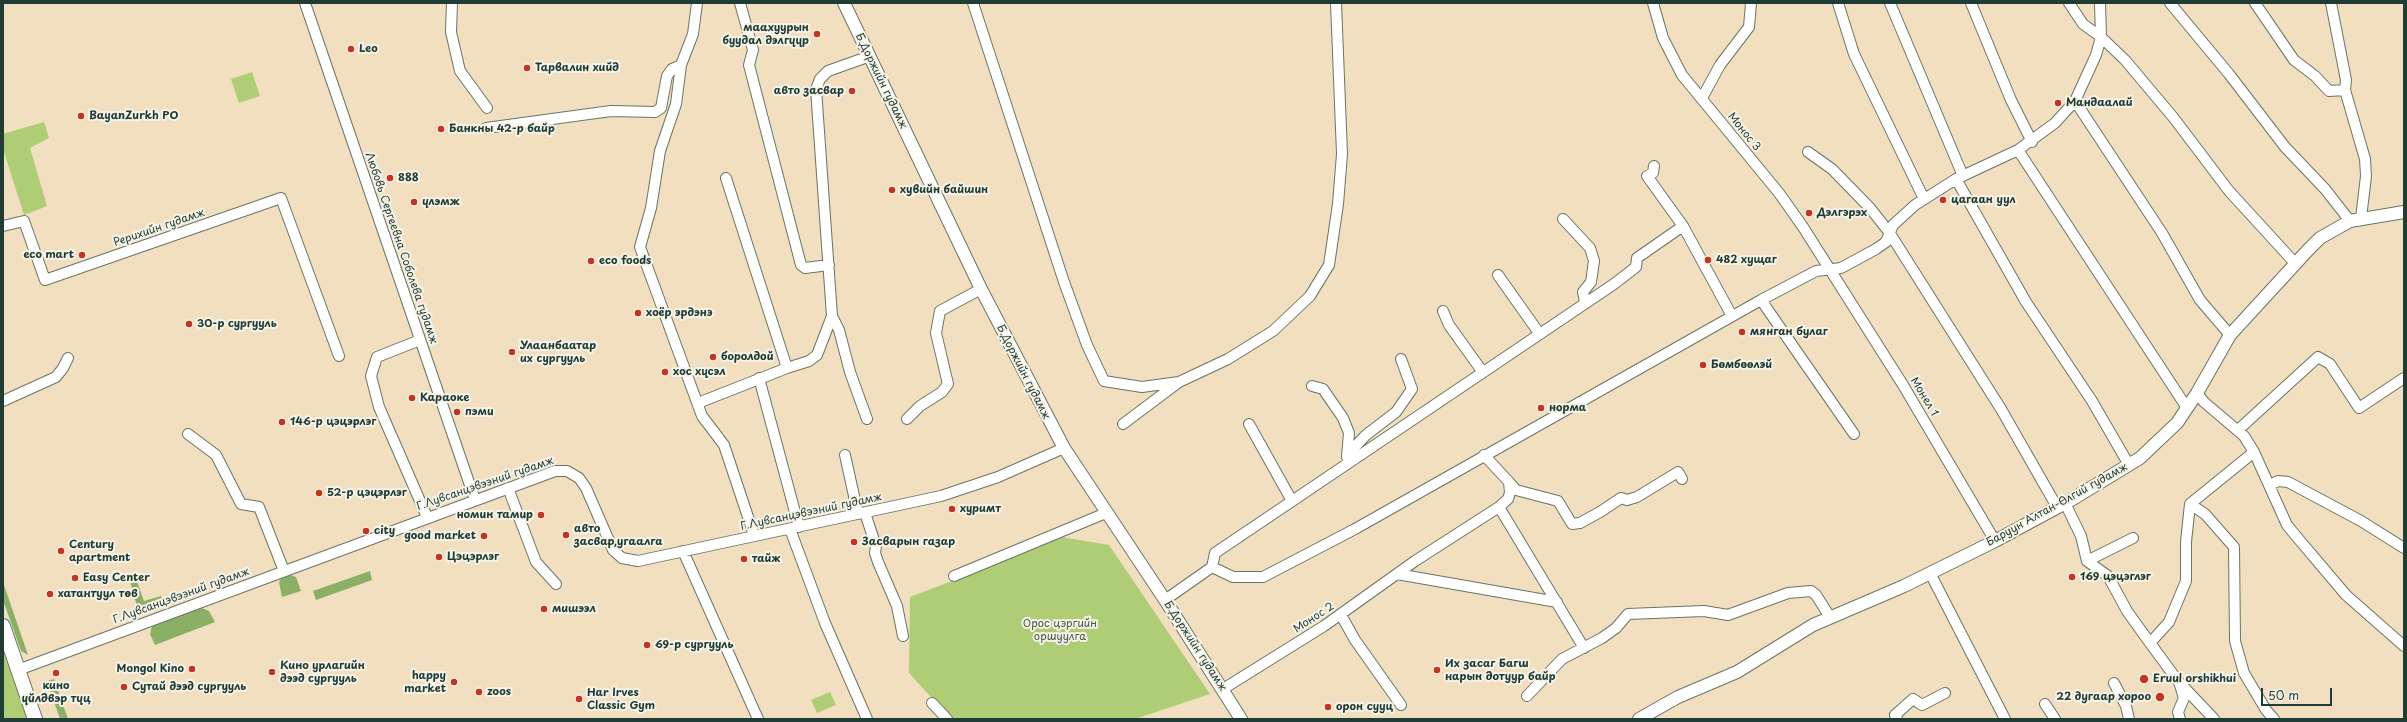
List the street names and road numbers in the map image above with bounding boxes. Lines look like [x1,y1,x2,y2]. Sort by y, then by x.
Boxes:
street label: Б.Доржийн гудамж [852,31,910,131]
street label: Монос 3 [1725,110,1763,154]
street label: Любовь Сергеевна Соболева гудамж [362,151,440,345]
street label: Рерихийн гудамж [112,206,206,250]
street label: Б.Доржийн гудамж [993,323,1053,421]
street label: Монел 1 [1907,375,1941,419]
street label: Г.Лувсанцэвээний гудамж [415,454,555,514]
street label: Баруун Алтан-Өлгий гудамж [1984,461,2130,549]
street label: Г.Лувсанцэвээний гудамж [739,491,883,533]
street label: Г.Лувсанцэвээний гудамж [111,565,251,627]
street label: Б.Доржийн гудамж [1161,599,1229,693]
street label: Монос 2 [1291,600,1337,636]

